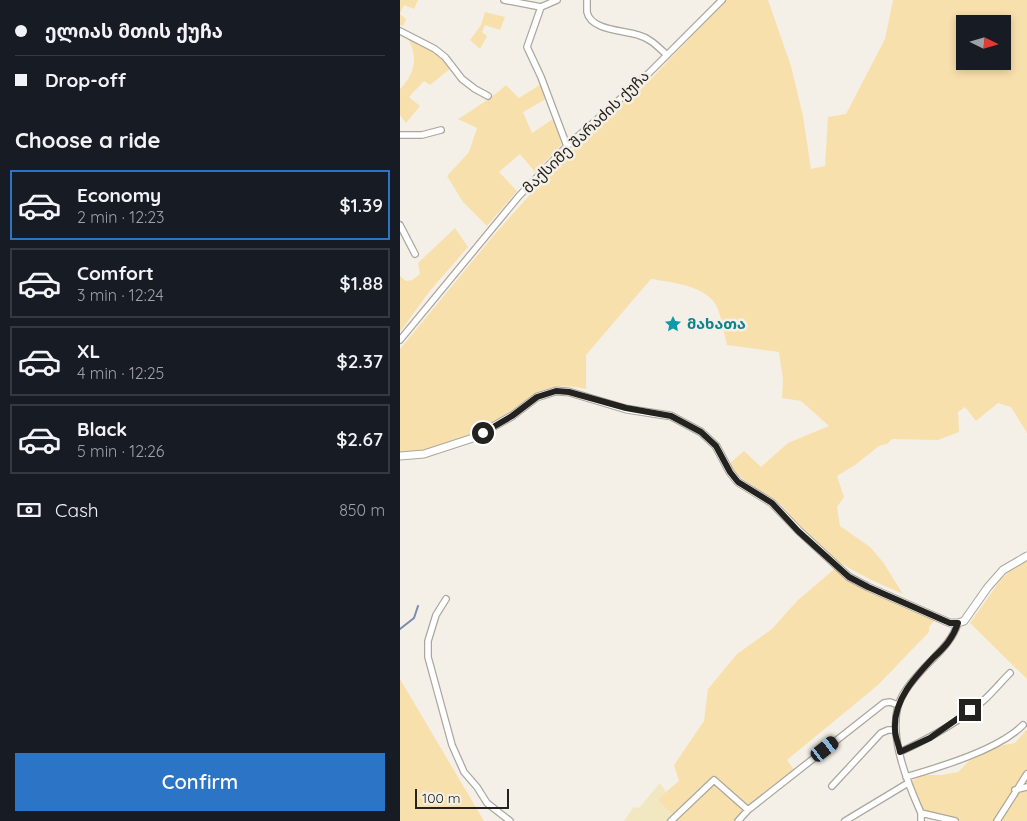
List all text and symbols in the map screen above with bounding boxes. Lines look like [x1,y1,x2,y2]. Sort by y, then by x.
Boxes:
north arrow [956,15,1011,70]
map controls [956,15,1011,70]
text: ელიას მთის ქუჩა [45,19,223,43]
street label: მაქსიმე შარაძის ქუჩა [518,66,653,197]
text: Drop-off [45,68,126,92]
text: Choose a ride [15,126,160,154]
icon: car [17,183,62,228]
text: Economy [77,183,161,207]
text: $1.39 [339,193,383,217]
text: 2 min · 12:23 [77,207,164,227]
icon: car [17,261,62,306]
text: Comfort [77,261,154,285]
text: $1.88 [340,271,383,295]
text: 3 min · 12:24 [77,285,164,305]
place icon: მახათა [663,314,683,334]
place label: მახათა [687,314,746,333]
icon: car [17,339,62,384]
text: XL [77,339,100,363]
text: $2.37 [337,349,383,373]
text: 4 min · 12:25 [77,363,164,383]
icon: car [17,417,62,462]
text: Black [77,417,127,441]
route start [472,422,494,444]
text: $2.67 [336,427,383,451]
text: 5 min · 12:26 [77,441,164,461]
icon: cash [15,496,43,524]
text: Cash [55,498,99,522]
text: 850 m [339,500,385,520]
route end [959,699,981,721]
car [808,734,841,764]
button: Confirm [15,753,385,811]
scale bar [415,786,509,809]
text: 100 m [422,789,460,807]

